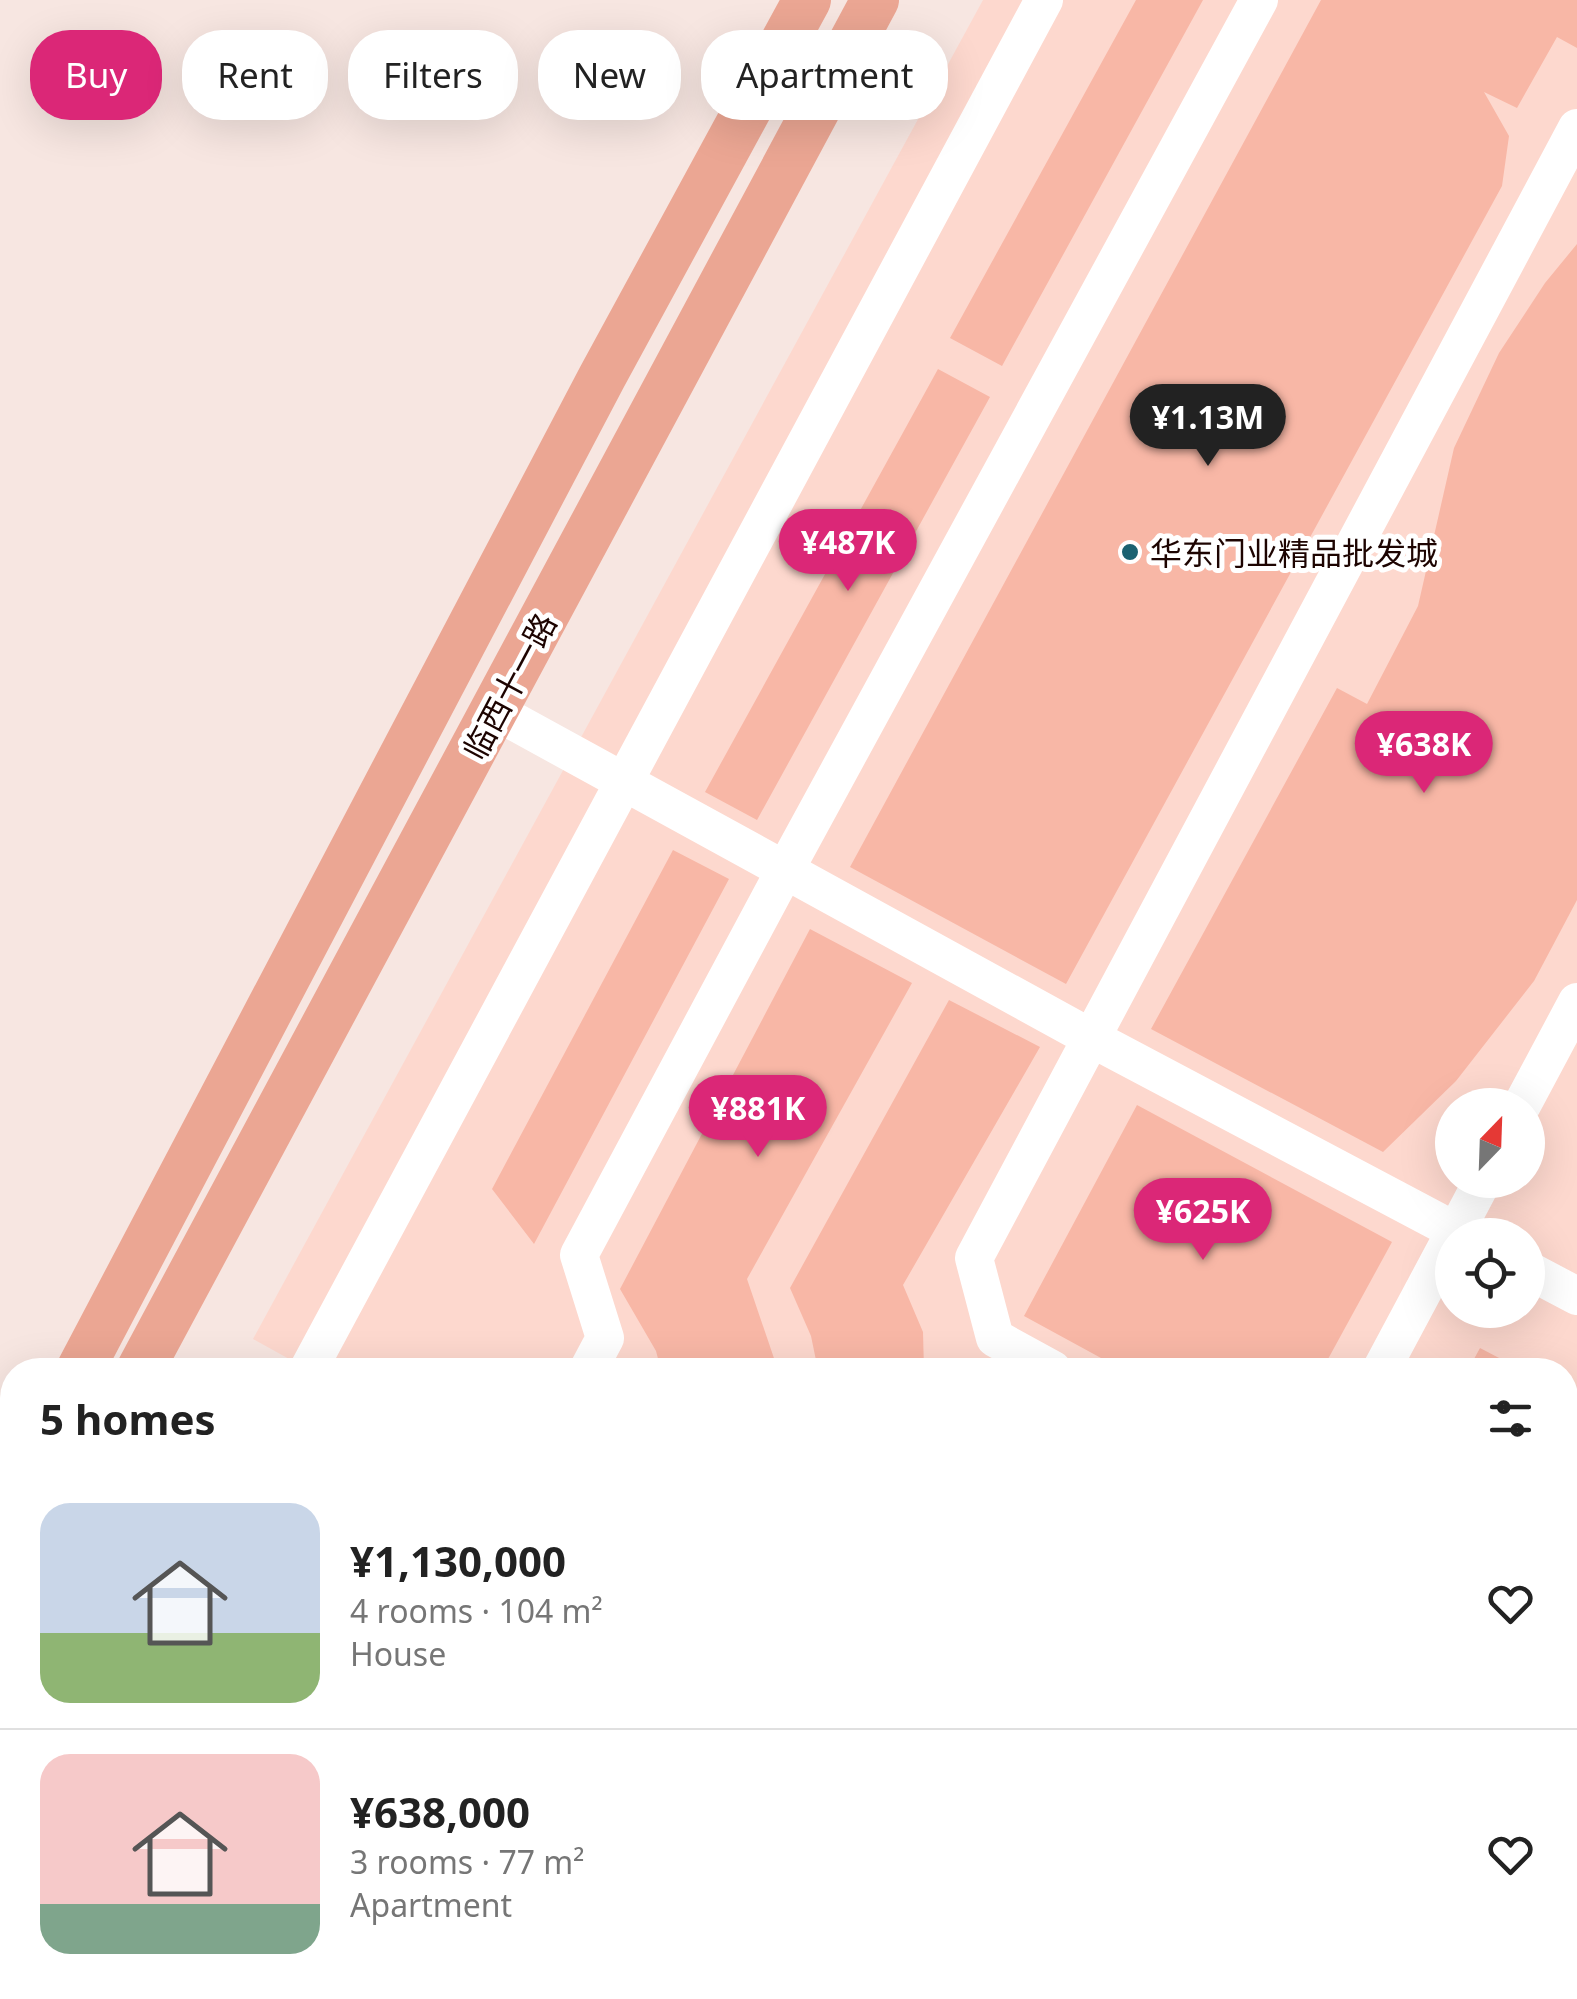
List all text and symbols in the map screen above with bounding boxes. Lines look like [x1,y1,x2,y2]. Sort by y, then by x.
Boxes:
chip: Buy [30,30,162,120]
chip: Rent [182,30,328,120]
chip: Filters [348,30,518,120]
chip: New [538,30,681,120]
chip: Apartment [701,30,948,120]
pin: ¥1.13M [1127,384,1289,469]
text: ¥1.13M [1152,395,1264,438]
pin: ¥487K [778,509,918,594]
text: ¥487K [801,520,895,563]
place label: 华东门业精品批发城 [1150,531,1438,574]
marker: 华东门业精品批发城 [1119,541,1141,563]
street label: 临西十一路 [452,605,566,767]
pin: ¥638K [1354,711,1494,796]
text: ¥638K [1377,722,1471,765]
pin: ¥881K [688,1075,828,1160]
text: ¥881K [711,1086,805,1129]
north arrow [1435,1088,1545,1198]
map controls [1435,1088,1545,1328]
pin: ¥625K [1133,1178,1273,1263]
text: ¥625K [1156,1189,1250,1232]
button: locate [1435,1218,1545,1328]
text: 5 homes [40,1390,216,1447]
icon: filters [1483,1391,1538,1446]
text: ¥1,130,000 [350,1532,566,1589]
icon: home [120,1543,240,1663]
icon: heart [1483,1576,1538,1631]
text: 4 rooms · 104 m² [350,1589,603,1632]
text: House [350,1632,446,1675]
text: ¥638,000 [350,1783,530,1840]
icon: home [120,1794,240,1914]
icon: heart [1483,1827,1538,1882]
text: 3 rooms · 77 m² [350,1840,584,1883]
text: Apartment [350,1883,512,1926]

